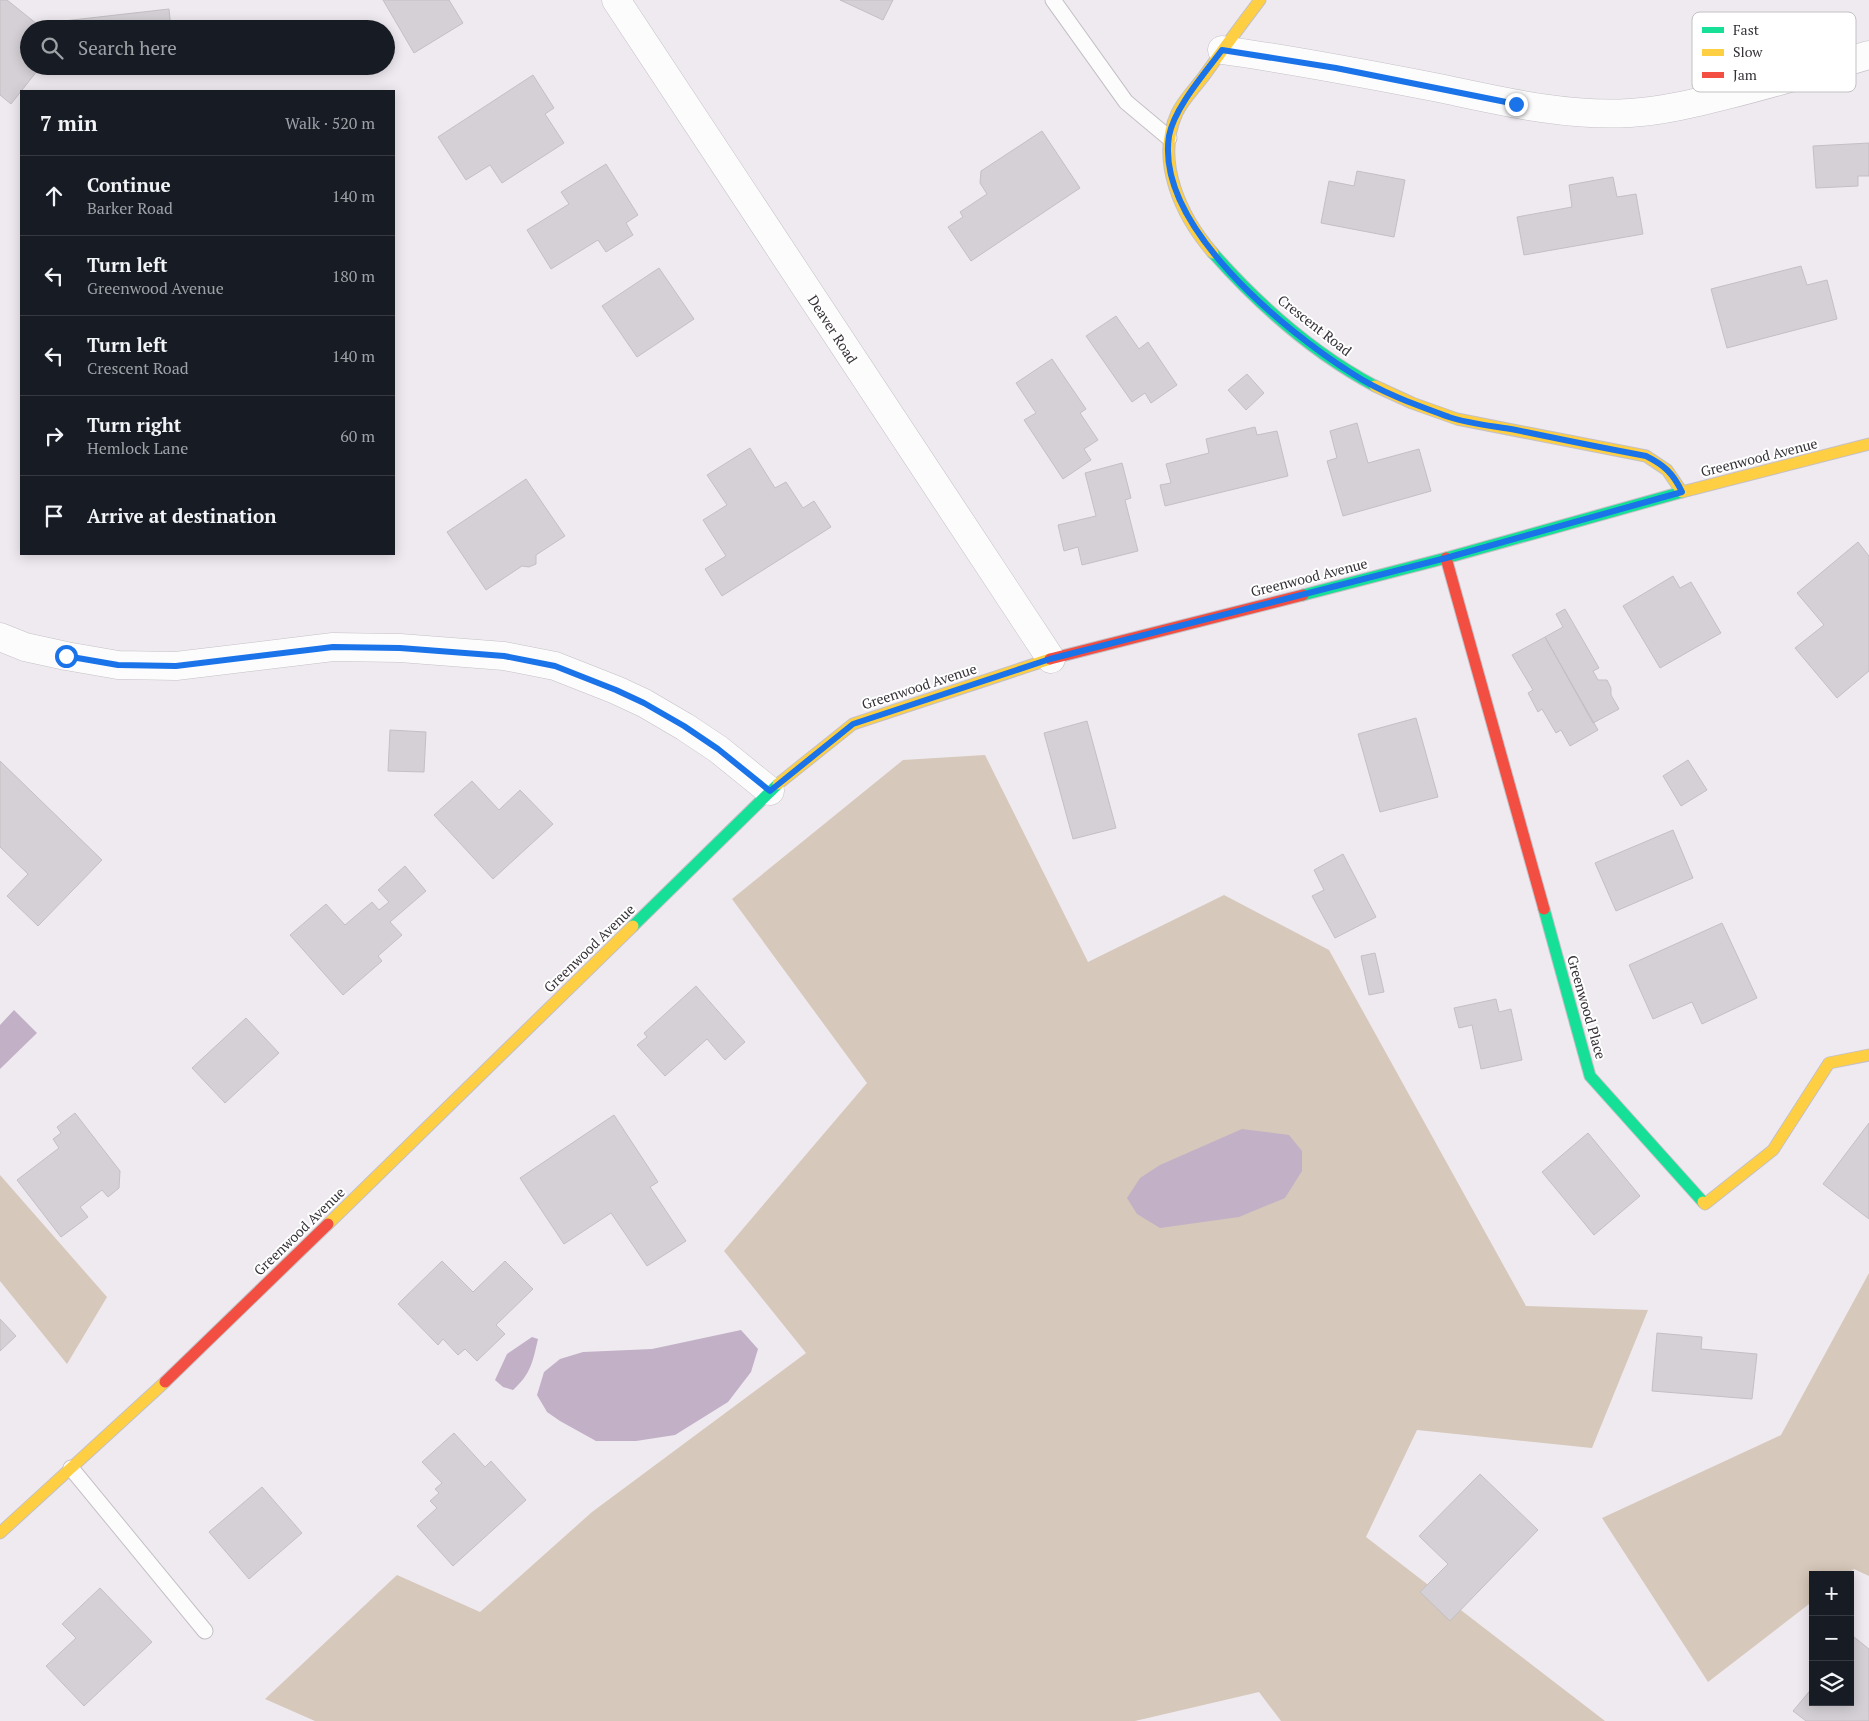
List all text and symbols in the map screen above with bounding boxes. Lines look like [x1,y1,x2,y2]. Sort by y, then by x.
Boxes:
legend [1692,12,1856,92]
search box [20,20,395,75]
text: Fast [1733,20,1760,39]
icon: search [38,34,66,62]
text: Search here [78,35,177,60]
text: Slow [1733,42,1763,61]
text: Jam [1733,65,1757,84]
route end [1505,93,1528,116]
text: 7 min [40,109,97,137]
text: Walk · 520 m [285,112,375,134]
text: Continue [87,172,171,197]
icon: ahead [40,182,68,210]
text: 140 m [332,185,375,207]
text: Barker Road [87,197,173,219]
text: Turn left [87,252,168,277]
icon: left [40,262,68,290]
text: 180 m [332,265,375,287]
text: Greenwood Avenue [87,277,224,299]
street label: Crescent Road [1274,290,1356,360]
street label: Deaver Road [804,291,862,367]
text: Turn left [87,332,168,357]
icon: left [40,342,68,370]
text: 140 m [332,345,375,367]
text: Crescent Road [87,357,189,379]
text: Turn right [87,412,181,437]
icon: right [40,422,68,450]
text: 60 m [340,425,375,447]
street label: Greenwood Avenue [1699,433,1819,481]
text: Hemlock Lane [87,437,188,459]
icon: arrive [40,502,68,530]
text: Arrive at destination [87,503,276,528]
street label: Greenwood Avenue [1249,553,1369,601]
route start [55,645,78,668]
street label: Greenwood Avenue [859,658,979,714]
street label: Greenwood Avenue [539,900,639,996]
street label: Greenwood Place [1563,953,1611,1061]
street label: Greenwood Avenue [249,1183,349,1279]
map controls [1809,1571,1854,1706]
button: + [1809,1571,1854,1616]
button: − [1809,1616,1854,1661]
button: layers [1809,1661,1854,1706]

